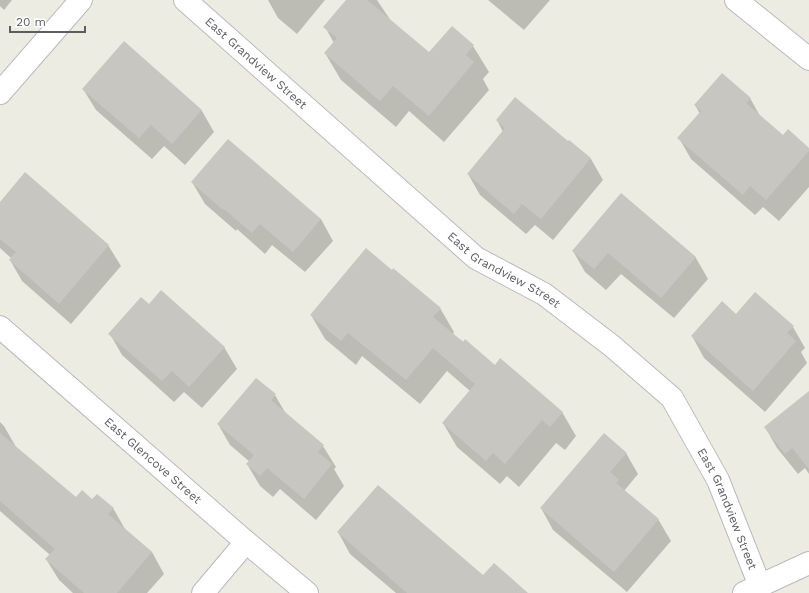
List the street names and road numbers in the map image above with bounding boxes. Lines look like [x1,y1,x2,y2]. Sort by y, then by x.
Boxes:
street label: East Grandview Street [202,14,310,112]
street label: East Grandview Street [445,229,563,311]
street label: East Glencove Street [102,414,204,507]
street label: East Grandview Street [694,446,760,572]

